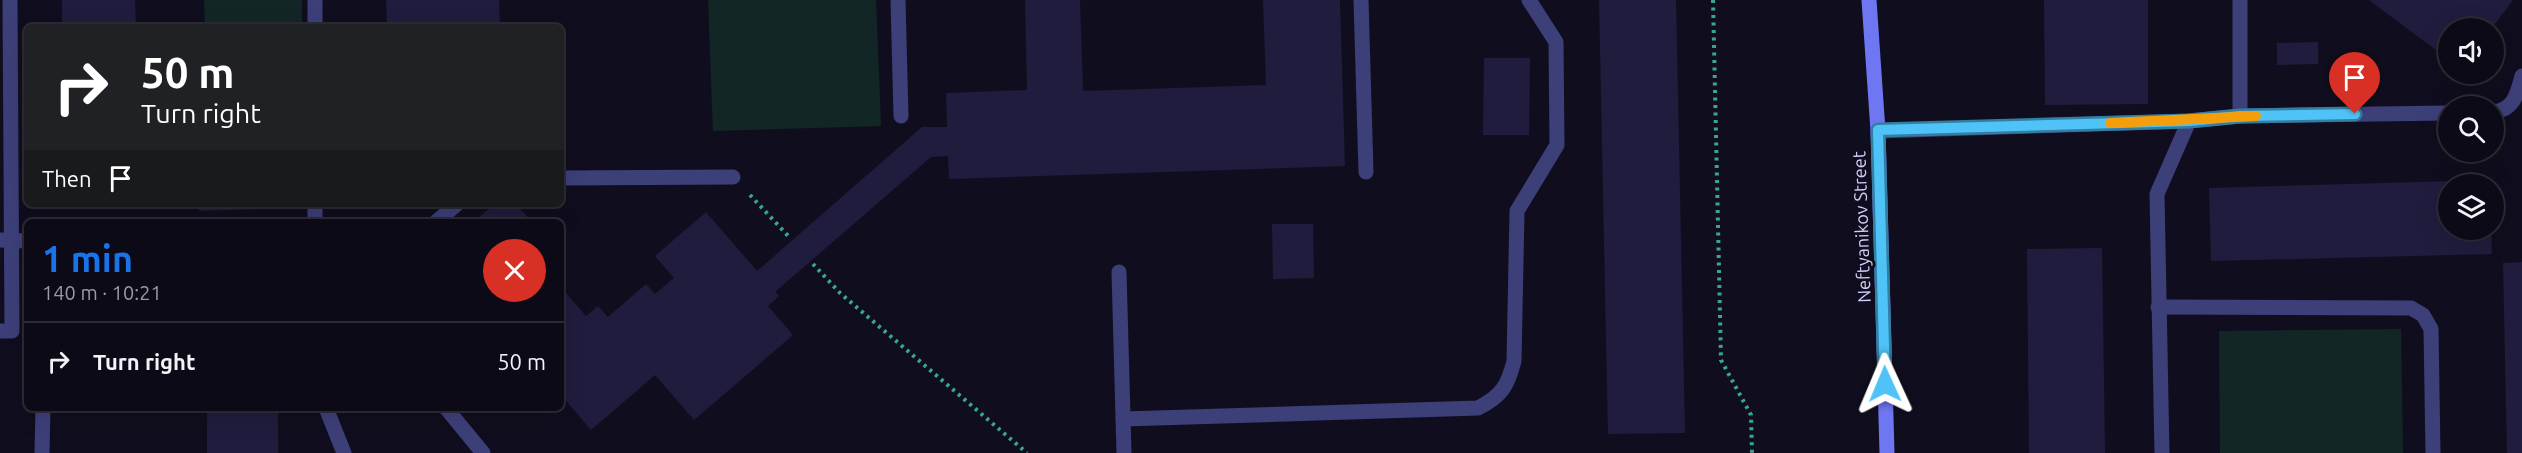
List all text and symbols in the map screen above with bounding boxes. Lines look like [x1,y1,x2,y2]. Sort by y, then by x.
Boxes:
map controls [2438,18,2504,240]
button: sound [2438,18,2504,84]
icon: right [42,48,120,126]
text: 50 m [141,49,235,96]
pin [2329,52,2380,114]
icon: arrive [2338,61,2371,94]
button: search [2438,96,2504,162]
text: Turn right [141,98,261,128]
street label: Neftyanikov Street [1848,151,1874,303]
icon: arrive [104,162,137,195]
text: Then [42,166,92,191]
button: layers [2438,174,2504,240]
text: 1 min [42,238,133,279]
button: close [483,239,546,302]
text: 140 m · 10:21 [42,281,162,304]
icon: right [42,345,75,378]
text: Turn right [93,349,195,374]
text: 50 m [497,349,546,374]
position arrow [1853,352,1917,416]

